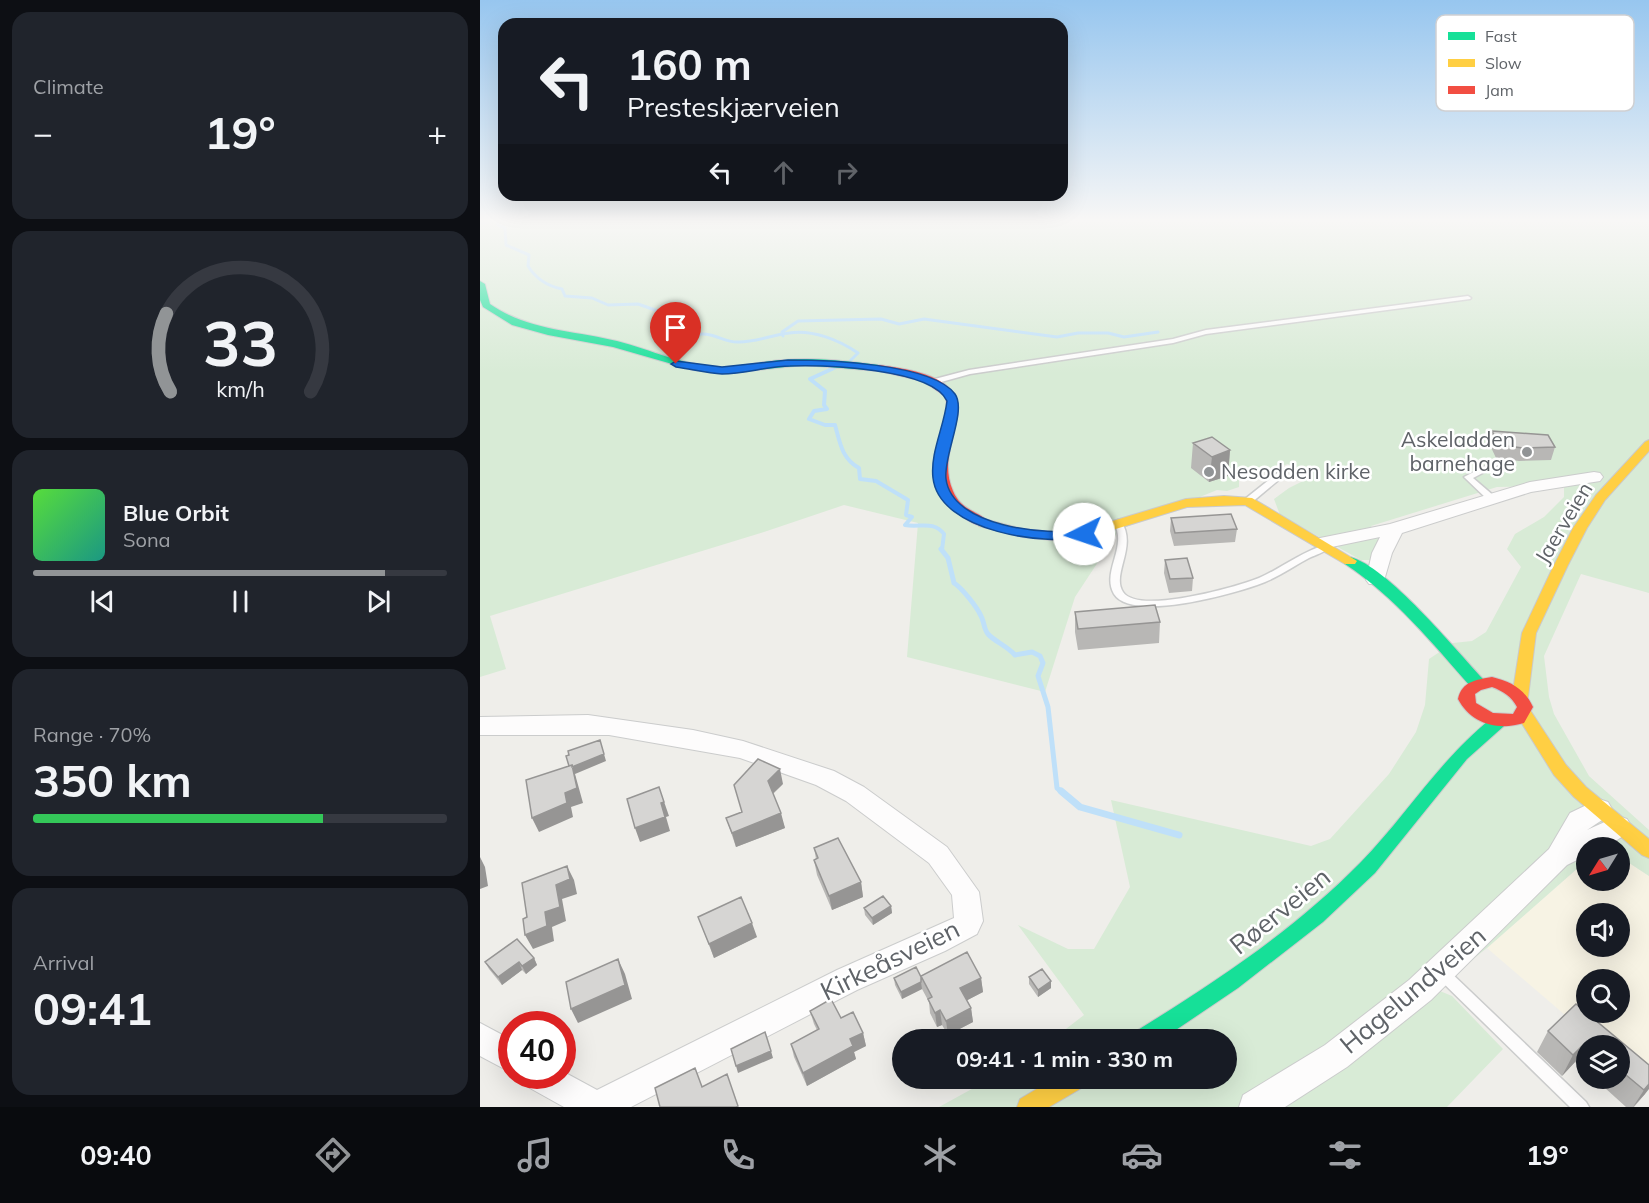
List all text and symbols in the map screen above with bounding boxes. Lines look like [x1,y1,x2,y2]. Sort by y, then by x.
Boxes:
legend [1436,15,1634,111]
text: Fast [1485,26,1517,46]
text: 160 m [627,38,752,91]
icon: left [528,42,606,120]
text: Slow [1485,53,1522,73]
text: Climate [33,74,104,99]
text: Jam [1485,80,1514,100]
text: Presteskjærveien [627,90,840,124]
text: 19° [204,104,276,160]
text: − [33,112,53,153]
text: + [427,112,447,153]
icon: left [704,156,737,189]
icon: ahead [767,156,800,189]
icon: right [830,156,863,189]
pin [650,302,701,364]
text: 33 [203,303,277,382]
icon: arrive [659,311,692,344]
text: km/h [216,375,264,402]
place label: Askeladden barnehage [1401,426,1515,476]
marker: Askeladden barnehage [1520,445,1534,459]
place label: Nesodden kirke [1221,458,1370,484]
marker: Nesodden kirke [1202,465,1216,479]
street label: Jaerveien [1529,477,1598,568]
text: Blue Orbit [123,499,229,527]
position arrow [1052,502,1116,566]
text: Sona [123,527,171,552]
icon: previous [86,585,119,618]
icon: pause [224,585,257,618]
icon: next [362,585,395,618]
text: Range · 70% [33,722,151,747]
text: 350 km [33,752,192,808]
north arrow [1576,837,1630,891]
map controls [1576,837,1630,1089]
street label: Røerveien [1223,860,1337,961]
button: sound [1576,903,1630,957]
street label: Kirkeåsveien [815,912,965,1007]
street label: Hagelundveien [1333,919,1492,1060]
text: Arrival [33,950,94,975]
button: search [1576,969,1630,1023]
text: 09:41 [33,980,152,1036]
speed limit sign: 40 [498,1011,576,1089]
button: layers [1576,1035,1630,1089]
text: 09:41 · 1 min · 330 m [956,1045,1173,1073]
icon: directions [312,1134,354,1176]
icon: music [514,1134,556,1176]
icon: phone [717,1134,759,1176]
icon: climate [919,1134,961,1176]
icon: car [1121,1134,1163,1176]
icon: filters [1324,1134,1366,1176]
text: 09:40 [80,1138,152,1172]
text: 19° [1526,1138,1569,1172]

